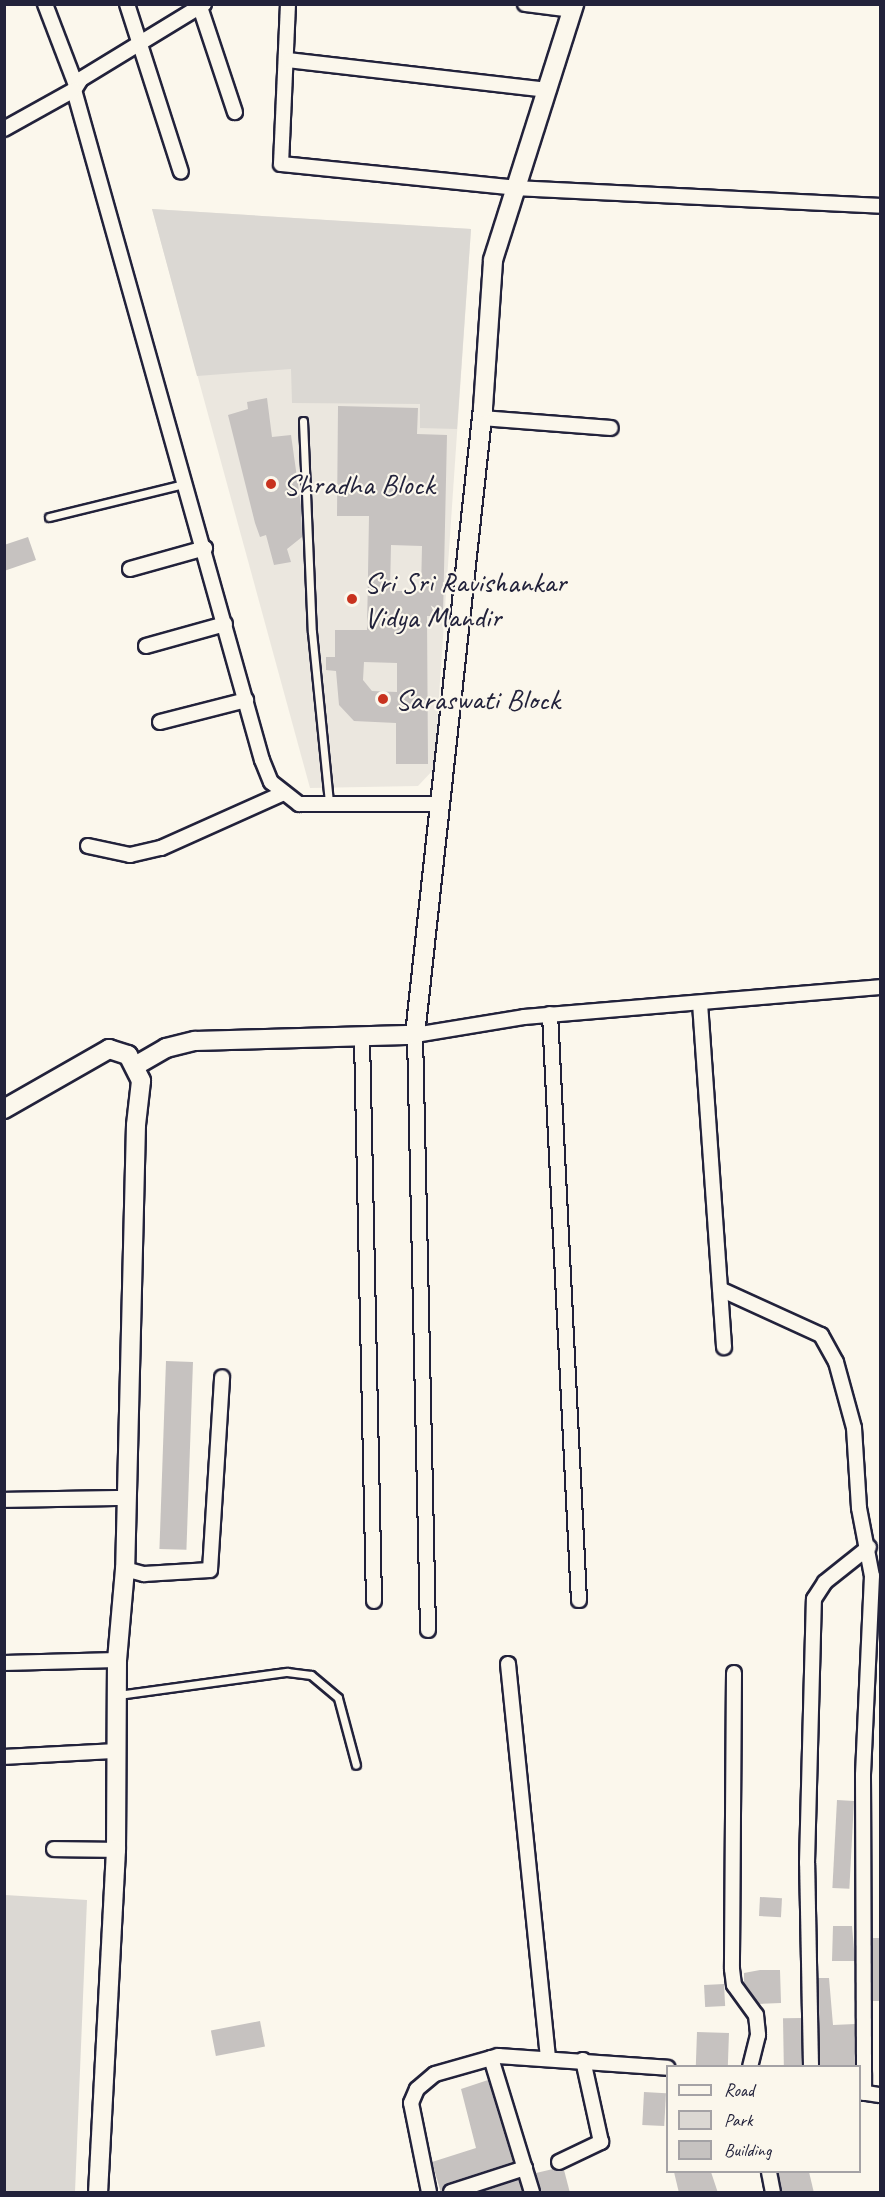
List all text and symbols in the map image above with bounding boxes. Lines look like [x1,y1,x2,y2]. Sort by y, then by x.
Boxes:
place label: Shradha Block [283,466,434,502]
marker: Shradha Block [264,477,278,491]
place label: Sri Sri Ravishankar Vidya Mandir [364,564,569,634]
marker: Sri Sri Ravishankar Vidya Mandir [345,592,359,606]
place label: Saraswati Block [395,681,559,717]
marker: Saraswati Block [376,692,390,706]
legend [666,2065,861,2173]
text: Road [724,2079,754,2101]
text: Park [724,2109,753,2131]
text: Building [724,2139,771,2161]

